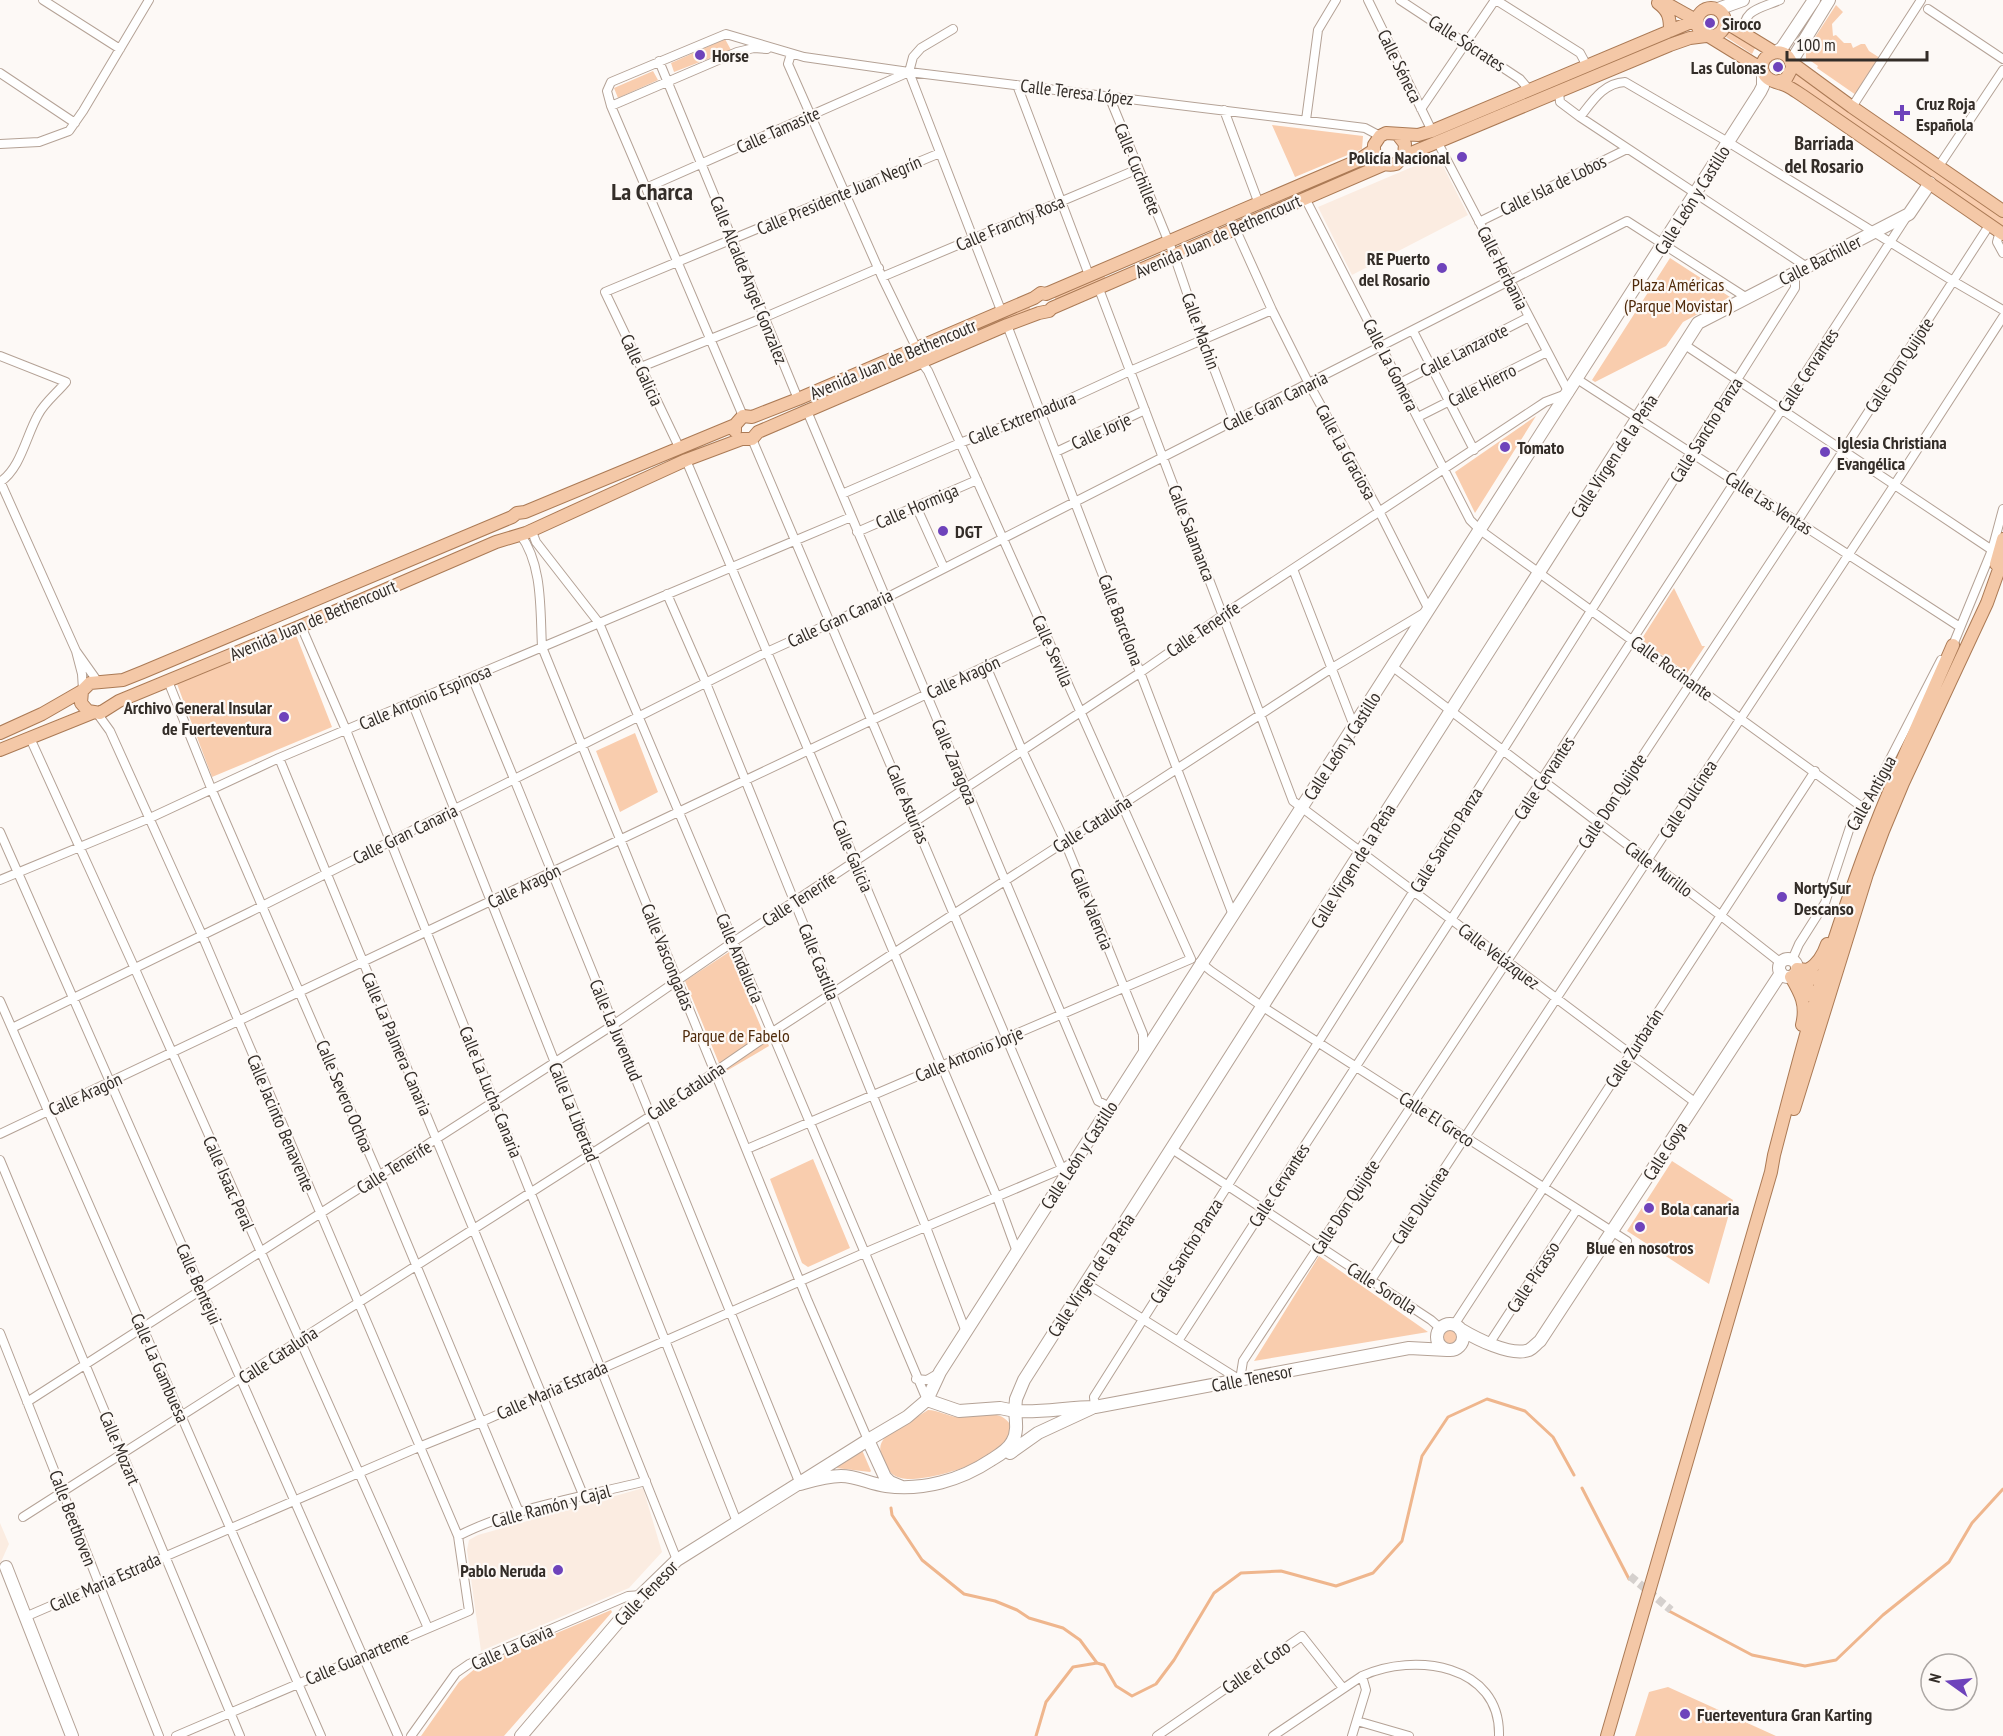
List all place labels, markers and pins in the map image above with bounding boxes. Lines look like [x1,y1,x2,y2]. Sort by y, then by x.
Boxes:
place label: Siroco [1722,12,1761,35]
marker: Siroco [1703,16,1717,30]
place label: Horse [712,44,749,67]
marker: Horse [693,48,707,62]
place label: Las Culonas [1691,56,1766,79]
marker: Las Culonas [1771,60,1785,74]
place label: Cruz Roja Española [1916,92,1975,136]
marker: Cruz Roja Española [1893,104,1911,122]
place label: Policía Nacional [1349,146,1451,169]
marker: Policía Nacional [1455,150,1469,164]
place label: RE Puerto del Rosario [1359,247,1430,291]
marker: RE Puerto del Rosario [1435,261,1449,275]
place label: Iglesia Christiana Evangélica [1837,431,1947,475]
place label: Tomato [1517,436,1564,459]
marker: Tomato [1498,440,1512,454]
marker: Iglesia Christiana Evangélica [1818,445,1832,459]
place label: DGT [955,520,983,543]
marker: DGT [936,524,950,538]
place label: Archivo General Insular de Fuerteventura [123,696,273,740]
marker: Archivo General Insular de Fuerteventura [277,710,291,724]
place label: NortySur Descanso [1794,876,1854,920]
marker: NortySur Descanso [1775,890,1789,904]
place label: Bola canaria [1661,1197,1739,1220]
marker: Bola canaria [1642,1201,1656,1215]
marker: Blue en nosotros [1633,1220,1647,1234]
place label: Blue en nosotros [1586,1236,1694,1259]
place label: Pablo Neruda [460,1559,546,1582]
marker: Pablo Neruda [551,1563,565,1577]
place label: Fuerteventura Gran Karting [1697,1703,1872,1726]
marker: Fuerteventura Gran Karting [1678,1707,1692,1721]

